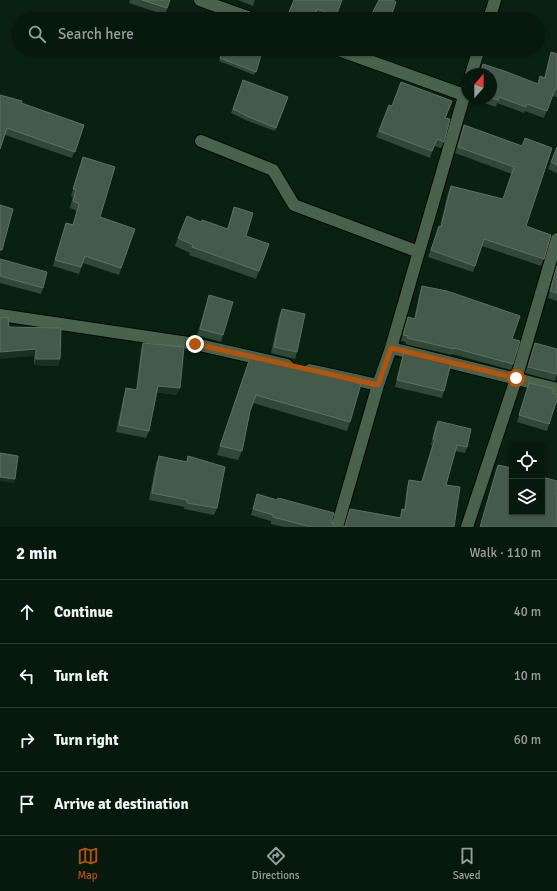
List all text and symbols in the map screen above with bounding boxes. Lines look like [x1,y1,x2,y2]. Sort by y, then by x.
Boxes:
search box [12,12,545,56]
icon: search [26,23,48,45]
text: Search here [58,25,134,43]
north arrow [461,68,497,104]
route end [186,335,204,353]
route start [507,369,525,387]
map controls [509,443,545,515]
button: locate [509,443,545,479]
button: layers [509,479,545,515]
text: 2 min [16,543,57,564]
text: Walk · 110 m [470,545,541,561]
icon: ahead [16,601,38,623]
text: Continue [54,603,113,621]
text: 40 m [514,604,541,620]
icon: left [16,665,38,687]
text: Turn left [54,667,108,685]
text: 10 m [514,668,541,684]
icon: right [16,729,38,751]
text: Turn right [54,731,119,749]
text: 60 m [514,732,541,748]
icon: arrive [16,793,38,815]
text: Arrive at destination [54,795,189,813]
tab: Map [77,845,99,882]
tab: Directions [252,845,300,882]
tab: Saved [453,845,480,882]

